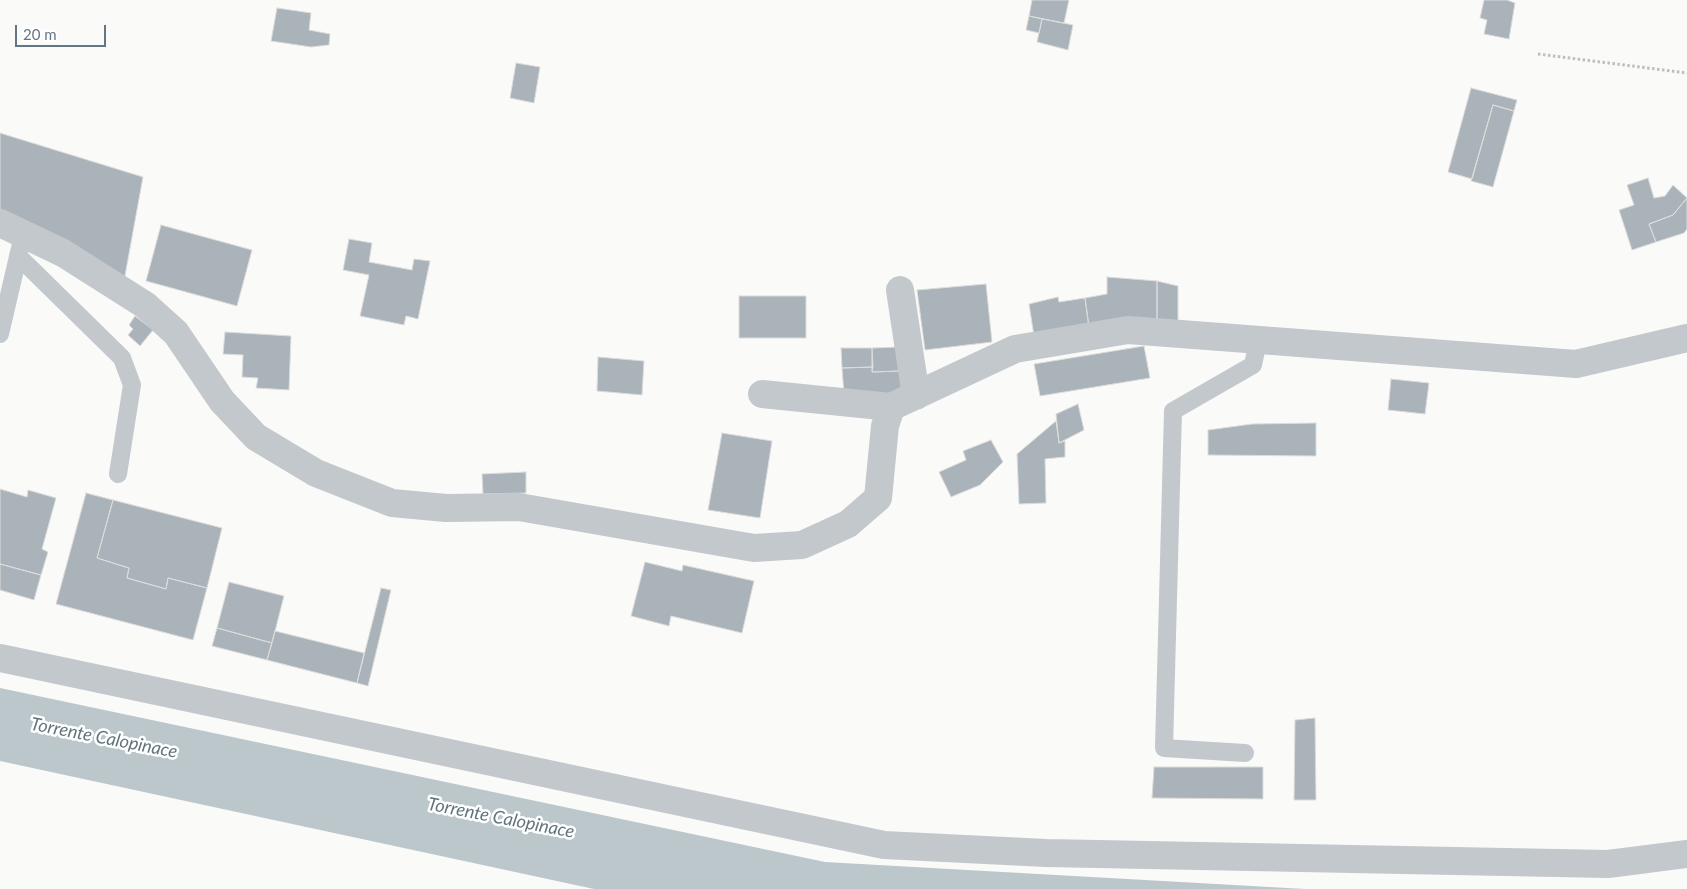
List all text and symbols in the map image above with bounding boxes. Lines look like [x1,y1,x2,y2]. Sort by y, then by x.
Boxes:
scale bar [18,15,109,47]
text: 20 m [23,25,57,43]
water label: Torrente Calopinace [29,713,179,763]
water label: Torrente Calopinace [426,793,576,843]

